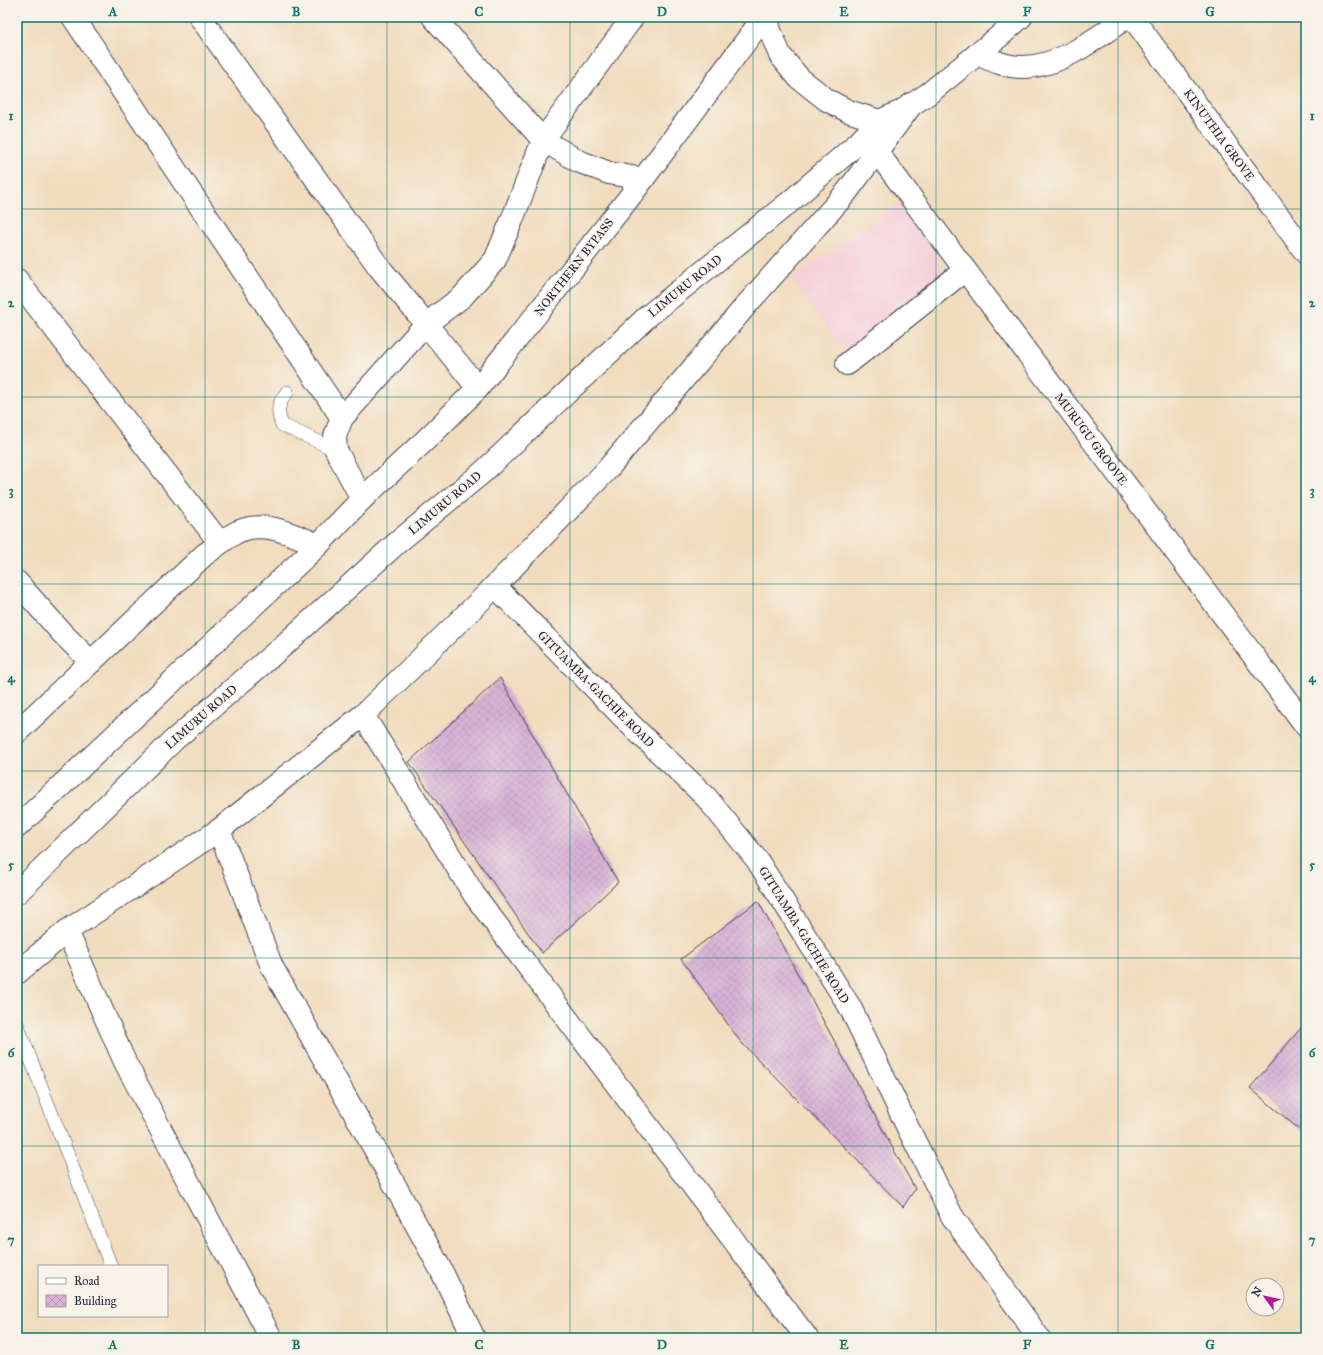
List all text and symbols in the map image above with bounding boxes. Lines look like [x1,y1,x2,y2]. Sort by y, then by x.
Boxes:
text: A [108,4,118,20]
text: B [292,4,301,20]
text: C [475,4,484,20]
text: D [657,4,667,20]
text: E [839,4,849,20]
text: F [1023,4,1032,20]
text: G [1205,4,1215,20]
street label: KINUTHIA GROVE [1181,86,1257,184]
text: 1 [8,108,14,124]
text: 1 [1309,108,1315,124]
street label: NORTHERN BYPASS [532,215,616,318]
street label: LIMURU ROAD [645,252,725,320]
text: 2 [8,295,15,311]
text: 2 [1309,295,1316,311]
street label: MURUGU GROOVE [1052,390,1131,488]
street label: LIMURU ROAD [406,468,484,538]
text: 3 [8,483,14,499]
text: 3 [1309,483,1315,499]
street label: GITUAMBA-GACHIE ROAD [535,628,657,750]
text: 4 [7,670,15,686]
text: 4 [1308,670,1316,686]
street label: LIMURU ROAD [162,682,240,752]
text: 5 [8,857,15,873]
text: 5 [1309,857,1316,873]
street label: GITUAMBA-GACHIE ROAD [756,864,852,1006]
text: 6 [8,1045,16,1061]
text: 6 [1309,1045,1317,1061]
text: 7 [8,1232,15,1248]
text: 7 [1309,1232,1316,1248]
legend [38,1265,168,1317]
text: Road [74,1274,100,1288]
north arrow [1245,1277,1285,1317]
text: N [1249,1284,1265,1299]
text: Building [74,1294,117,1309]
text: A [108,1337,118,1353]
text: B [292,1337,301,1353]
text: C [475,1337,484,1353]
text: D [657,1337,667,1353]
text: E [839,1337,849,1353]
text: F [1023,1337,1032,1353]
text: G [1205,1337,1215,1353]

